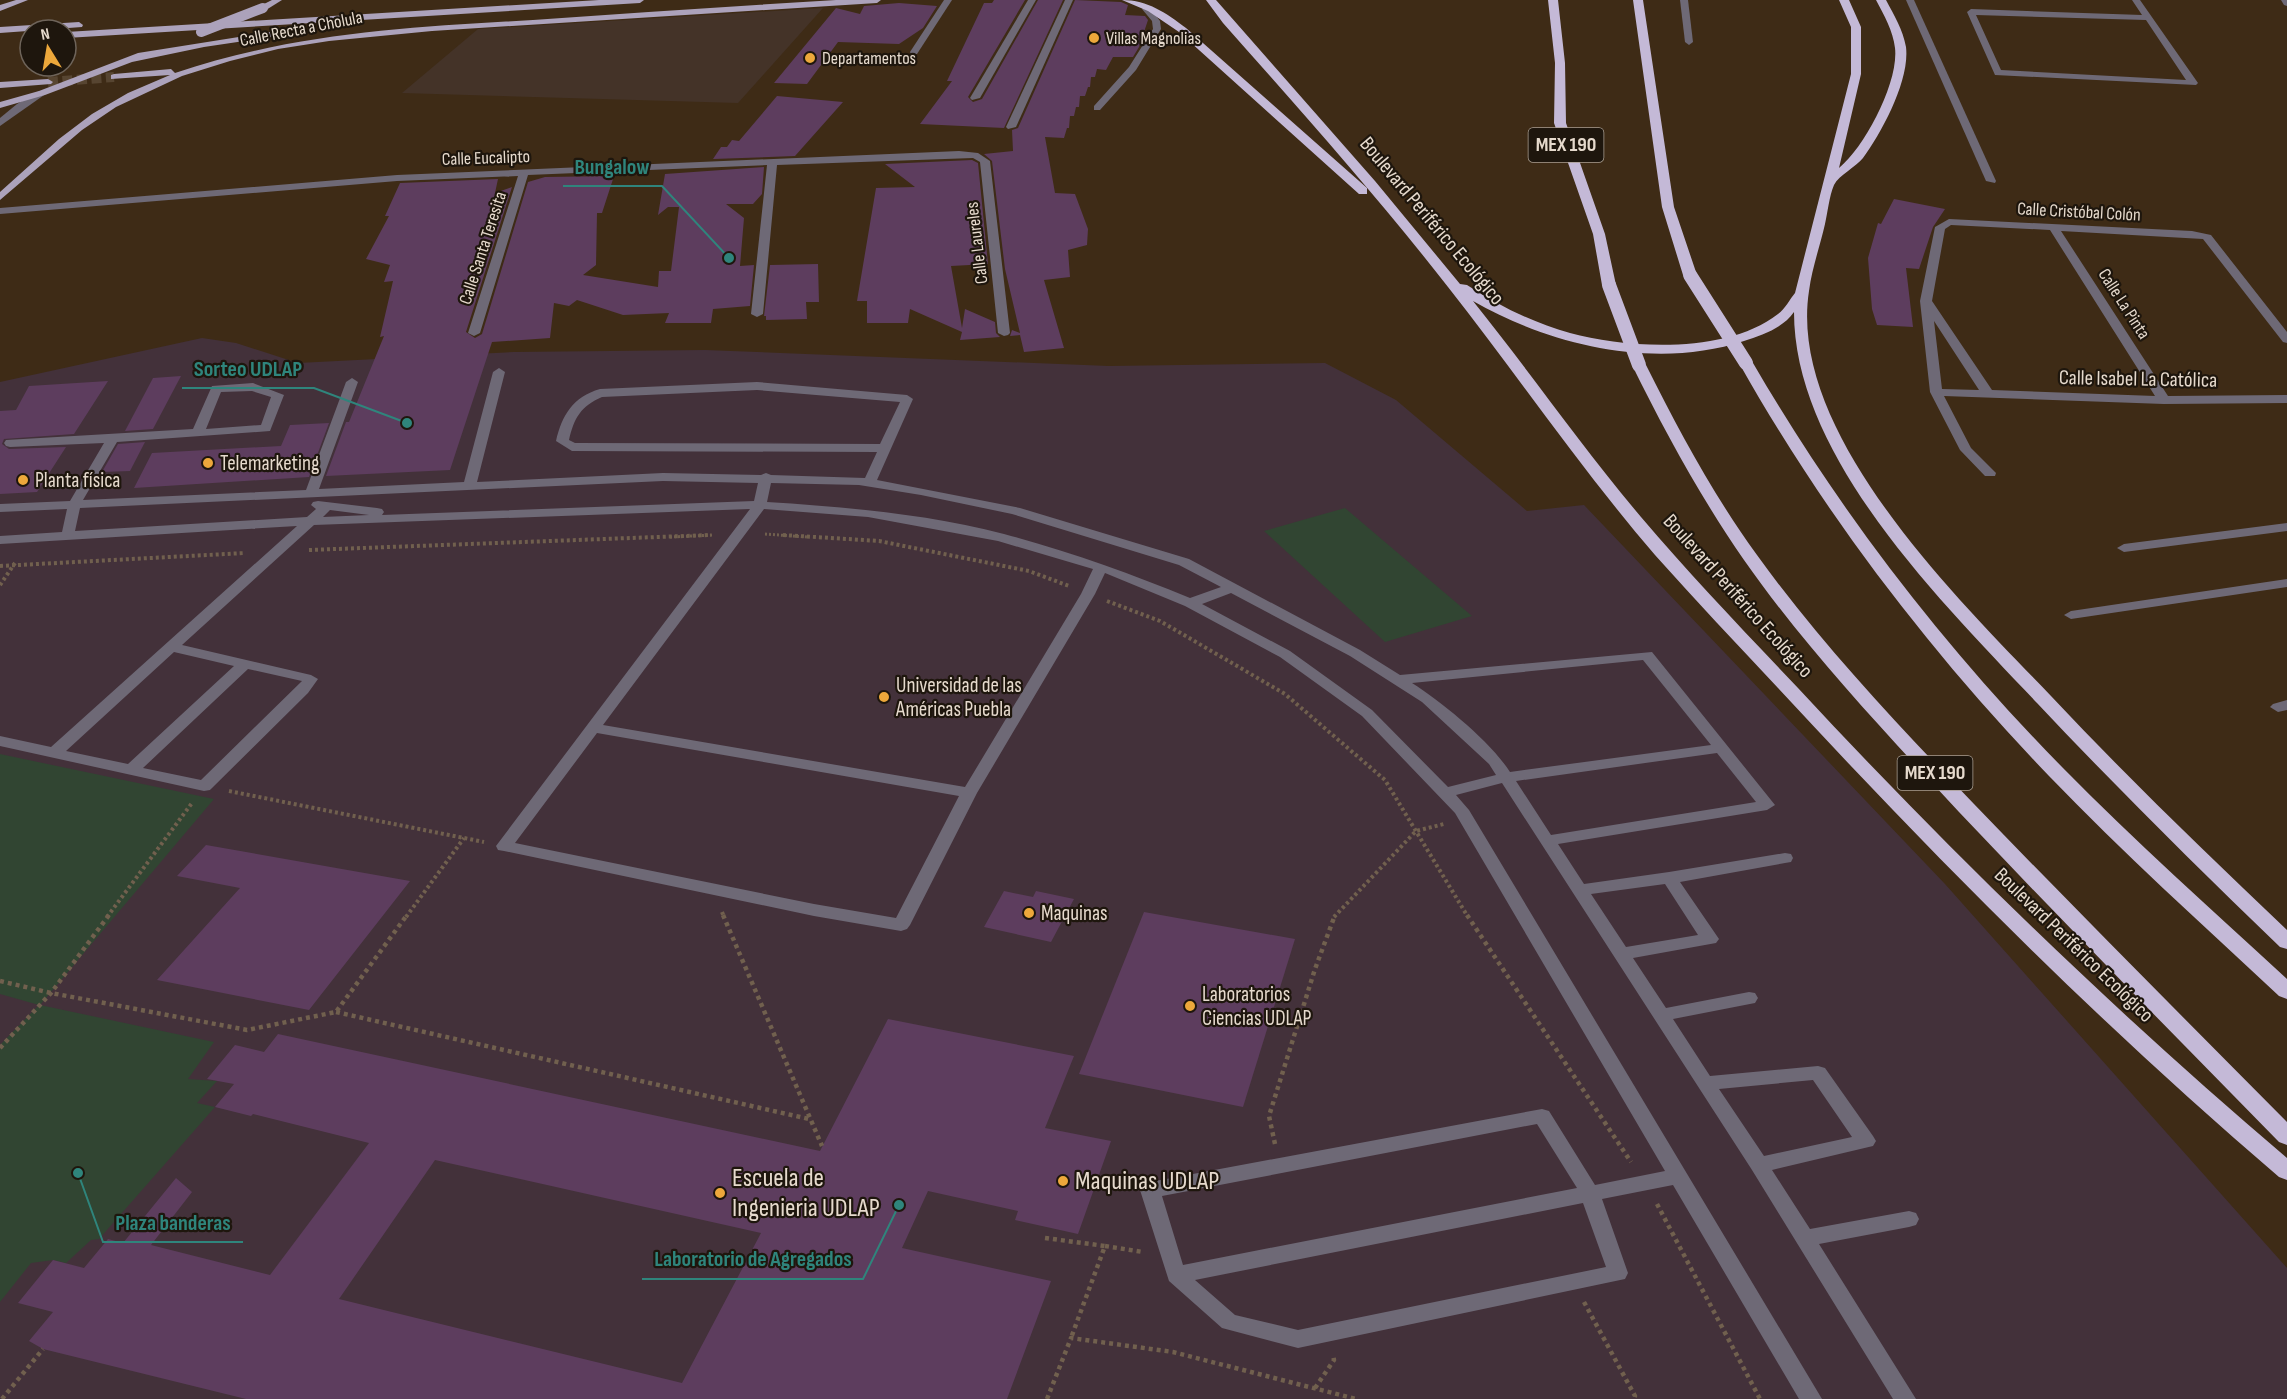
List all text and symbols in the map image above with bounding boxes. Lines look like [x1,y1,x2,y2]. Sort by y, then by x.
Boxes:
street label: Calle Recta a Cholula [238,7,364,51]
north arrow [18,18,78,78]
text: N [39,25,51,45]
place label: Villas Magnolias [1106,28,1201,49]
marker: Villas Magnolias [1087,31,1101,45]
place label: Departamentos [822,48,916,69]
marker: Departamentos [803,51,817,65]
road number: MEX 190 [1528,128,1604,162]
street label: Boulevard Periférico Ecológico [1354,132,1510,310]
street label: Calle Eucalipto [441,146,531,170]
callout: Bungalow [563,146,662,186]
text: Bungalow [574,154,650,181]
street label: Calle Santa Teresita [455,189,511,307]
street label: Calle Cristóbal Colón [2017,198,2141,226]
street label: Calle Laureles [962,201,992,285]
street label: Calle La Pinta [2093,265,2155,343]
callout: Sorteo UDLAP [182,348,314,388]
text: Sorteo UDLAP [194,356,302,383]
street label: Calle Isabel La Católica [2059,365,2217,393]
place label: Telemarketing [220,451,319,476]
marker: Telemarketing [201,456,215,470]
place label: Planta física [35,468,120,493]
marker: Planta física [16,473,30,487]
street label: Boulevard Periférico Ecológico [1658,509,1818,683]
place label: Universidad de las Américas Puebla [895,673,1022,722]
marker: Universidad de las Américas Puebla [877,690,891,704]
road number: MEX 190 [1898,756,1972,790]
street label: Boulevard Periférico Ecológico [1989,862,2159,1028]
place label: Maquinas [1041,901,1108,926]
marker: Maquinas [1022,906,1036,920]
place label: Laboratorios Ciencias UDLAP [1202,982,1311,1031]
marker: Laboratorios Ciencias UDLAP [1183,999,1197,1013]
place label: Escuela de Ingenieria UDLAP [732,1163,880,1224]
place label: Maquinas UDLAP [1075,1166,1219,1197]
marker: Maquinas UDLAP [1056,1174,1070,1188]
marker: Escuela de Ingenieria UDLAP [713,1186,727,1200]
callout: Plaza banderas [103,1202,243,1242]
text: Plaza banderas [115,1210,231,1237]
callout: Laboratorio de Agregados [642,1239,863,1279]
text: Laboratorio de Agregados [654,1246,852,1273]

